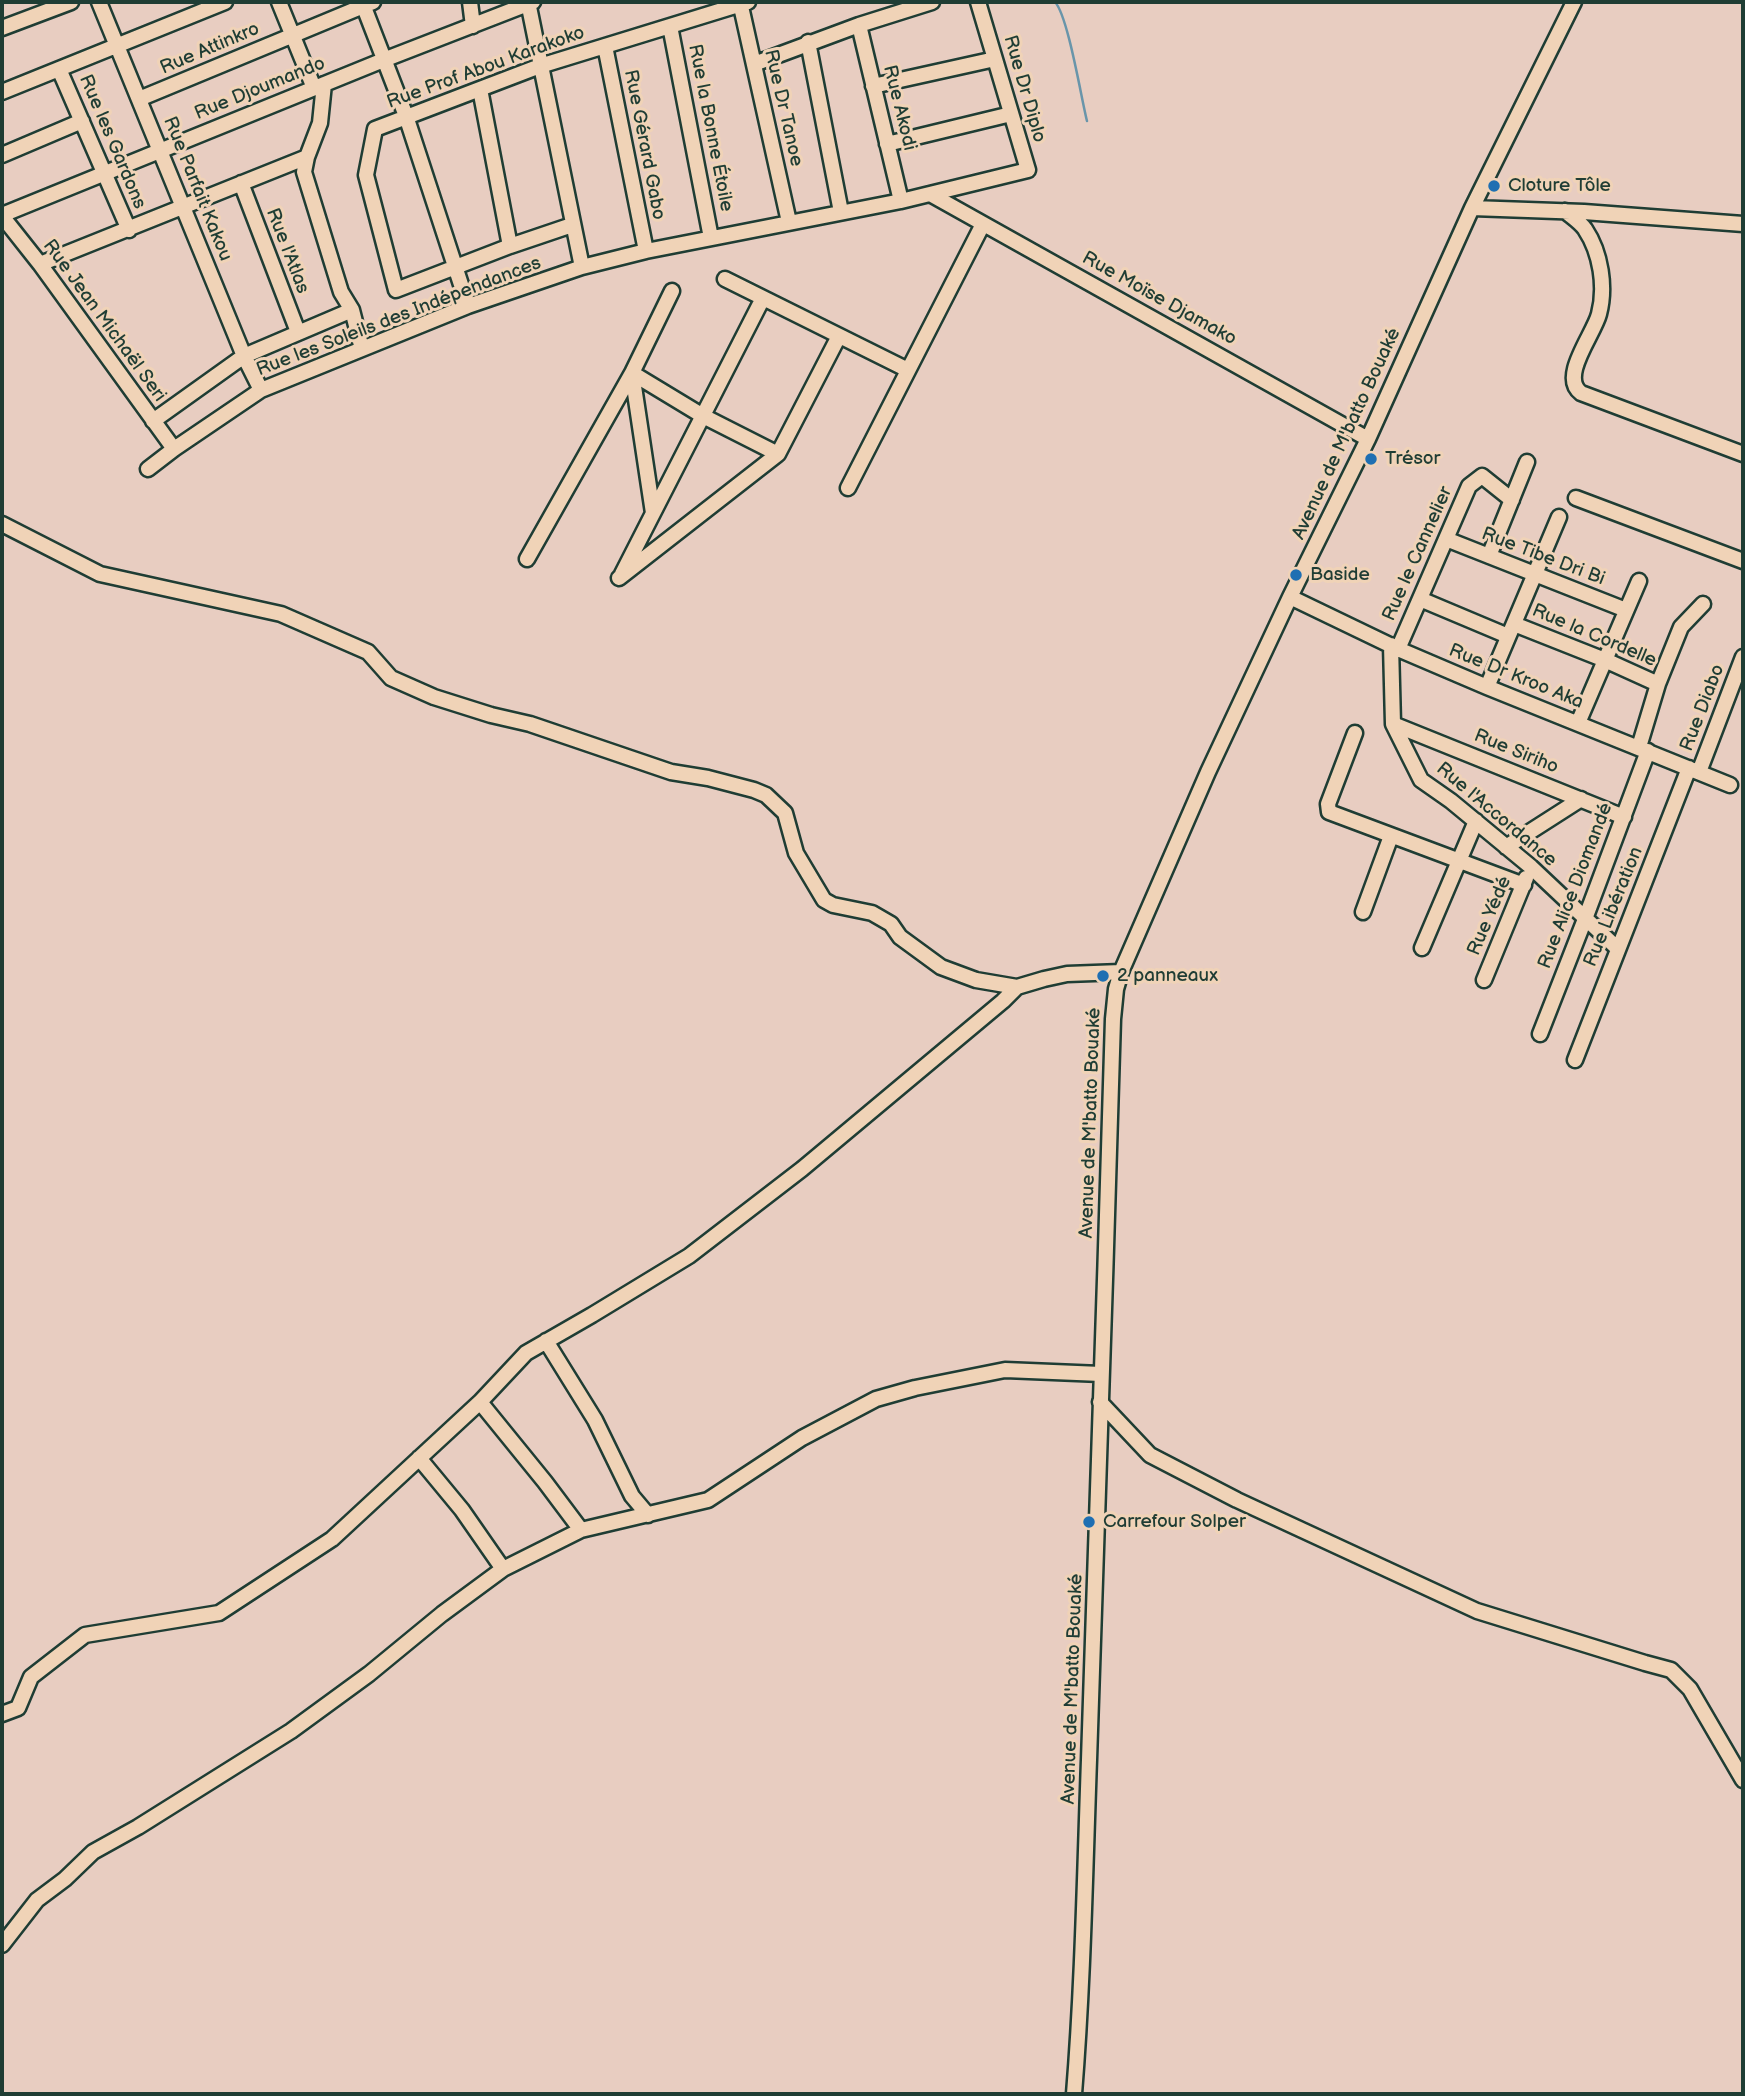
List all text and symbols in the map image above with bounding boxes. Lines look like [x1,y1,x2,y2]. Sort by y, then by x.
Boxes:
street label: Rue Attinkro [157,18,263,80]
street label: Rue Prof Abou Karakoko [384,22,588,114]
street label: Rue Dr Diplo [998,33,1050,145]
street label: Rue la Bonne Étoile [683,42,737,214]
street label: Rue Dr Tanoe [758,47,808,169]
street label: Rue Djoumando [191,52,329,126]
street label: Rue Akodi [877,63,921,153]
street label: Rue Gérard Gabo [618,68,670,222]
street label: Rue les Gardons [73,71,151,213]
street label: Rue Parfait Kakou [158,114,236,264]
place label: Cloture Tôle [1508,175,1611,197]
marker: Cloture Tôle [1486,178,1502,194]
street label: Rue l'Atlas [260,205,314,297]
street label: Rue Jean Michaël Seri [37,235,171,407]
street label: Rue Moïse Djamako [1078,247,1240,351]
street label: Rue les Soleils des Indépendances [253,252,545,382]
street label: Avenue de M'batto Bouaké [1288,325,1406,543]
place label: Trésor [1385,448,1440,470]
marker: Trésor [1363,451,1379,467]
street label: Rue le Cannelier [1378,483,1458,625]
street label: Rue Tibe Dri Bi [1478,523,1608,591]
place label: Baside [1310,564,1370,586]
marker: Baside [1288,567,1304,583]
street label: Rue la Cordelle [1528,600,1660,672]
street label: Rue Dr Kroo Aka [1445,640,1587,714]
street label: Rue Diabo [1676,661,1730,755]
street label: Rue Siriho [1470,725,1562,779]
street label: Rue l'Accordance [1431,758,1561,872]
street label: Rue Alice Diomandé [1534,800,1618,972]
street label: Rue Libération [1580,844,1648,970]
street label: Rue Yédé [1463,873,1517,959]
place label: 2 panneaux [1117,965,1218,987]
marker: 2 panneaux [1095,968,1111,984]
street label: Avenue de M'batto Bouaké [1076,1007,1106,1239]
place label: Carrefour Solper [1103,1511,1246,1533]
marker: Carrefour Solper [1081,1514,1097,1530]
street label: Avenue de M'batto Bouaké [1058,1573,1088,1805]

